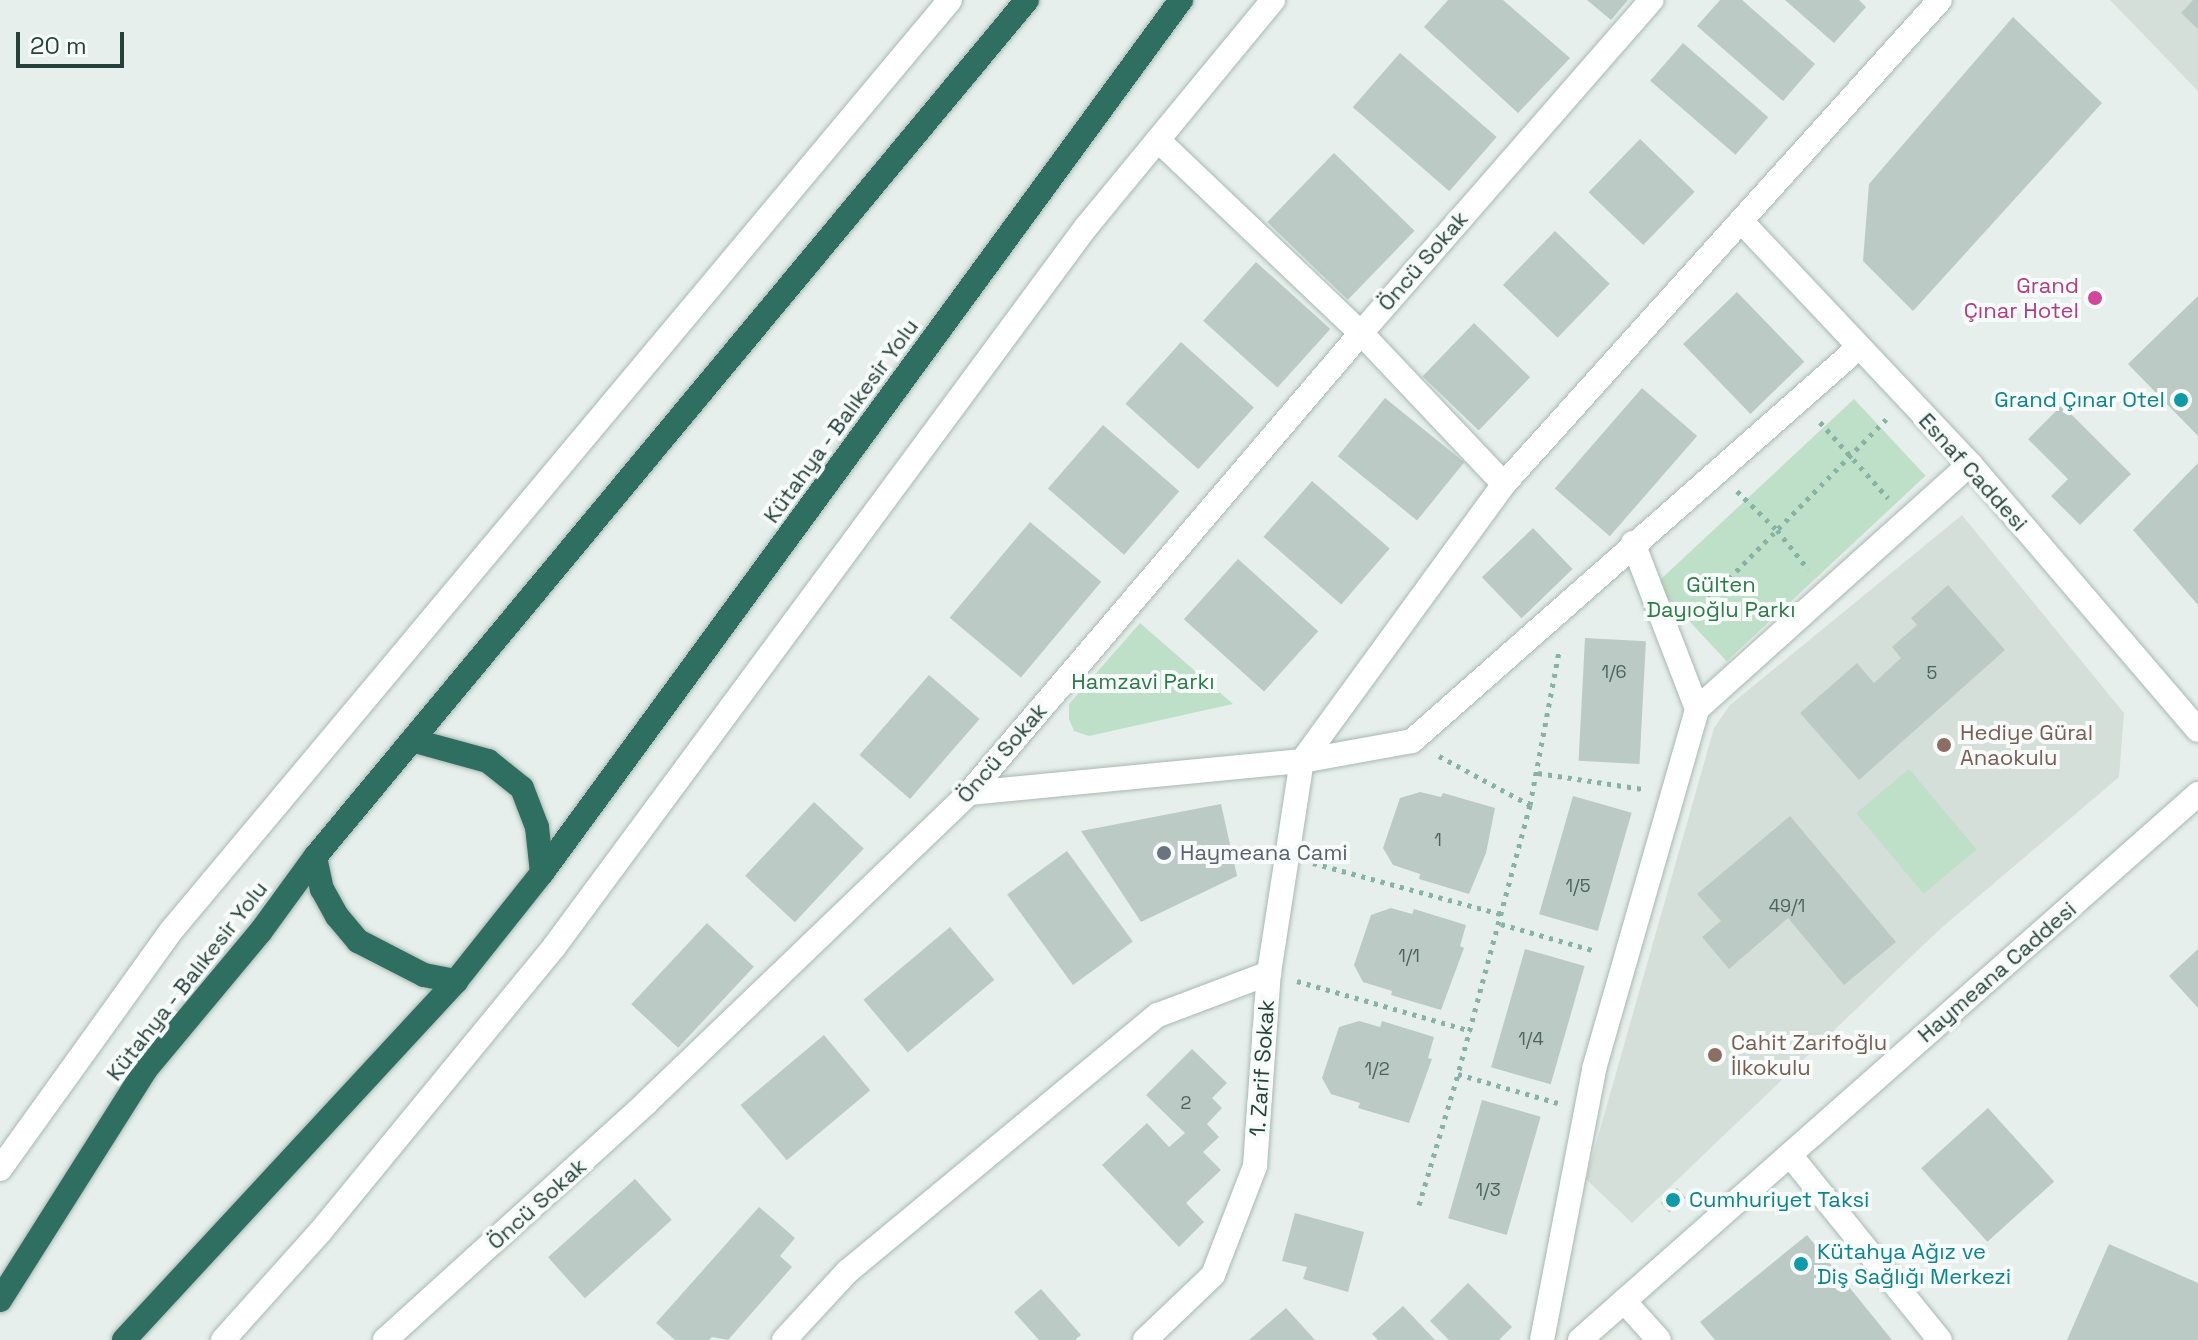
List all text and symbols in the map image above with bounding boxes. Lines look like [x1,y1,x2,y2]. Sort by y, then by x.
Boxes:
scale bar [20,16,128,66]
text: 20 m [30,30,87,61]
street label: Öncü Sokak [1372,206,1474,316]
place label: Grand Çınar Hotel [1964,272,2079,324]
marker: Grand Çınar Hotel [2086,289,2104,307]
street label: Kütahya - Balıkesir Yolu [758,313,924,529]
place label: Grand Çınar Otel [1994,387,2165,413]
marker: Grand Çınar Otel [2172,391,2190,409]
street label: Esnaf Caddesi [1913,408,2033,536]
park label: Gülten Dayıoğlu Parkı [1646,571,1796,622]
house number: 1/6 [1601,661,1627,683]
house number: 5 [1927,662,1937,684]
park label: Hamzavi Parkı [1071,669,1215,695]
street label: Öncü Sokak [951,698,1053,808]
place label: Hediye Güral Anaokulu [1960,719,2093,770]
marker: Hediye Güral Anaokulu [1935,736,1953,754]
house number: 1 [1434,829,1442,851]
place label: Haymeana Cami [1180,840,1348,866]
marker: Haymeana Cami [1155,844,1173,862]
street label: Kütahya - Balıkesir Yolu [100,875,274,1087]
house number: 1/5 [1566,875,1590,897]
house number: 49/1 [1769,895,1805,917]
street label: Haymeana Caddesi [1912,896,2082,1048]
house number: 1/1 [1398,945,1420,967]
street label: 1. Zarif Sokak [1244,998,1280,1138]
house number: 1/4 [1518,1028,1544,1050]
place label: Cahit Zarifoğlu İlkokulu [1731,1029,1887,1080]
marker: Cahit Zarifoğlu İlkokulu [1706,1046,1724,1064]
house number: 1/2 [1364,1058,1390,1080]
house number: 2 [1181,1092,1191,1114]
street label: Öncü Sokak [482,1153,592,1255]
house number: 1/3 [1475,1179,1501,1201]
place label: Cumhuriyet Taksi [1689,1187,1870,1213]
marker: Cumhuriyet Taksi [1664,1191,1682,1209]
place label: Kütahya Ağız ve Diş Sağlığı Merkezi [1817,1238,2011,1290]
marker: Kütahya Ağız ve Diş Sağlığı Merkezi [1792,1255,1810,1273]

